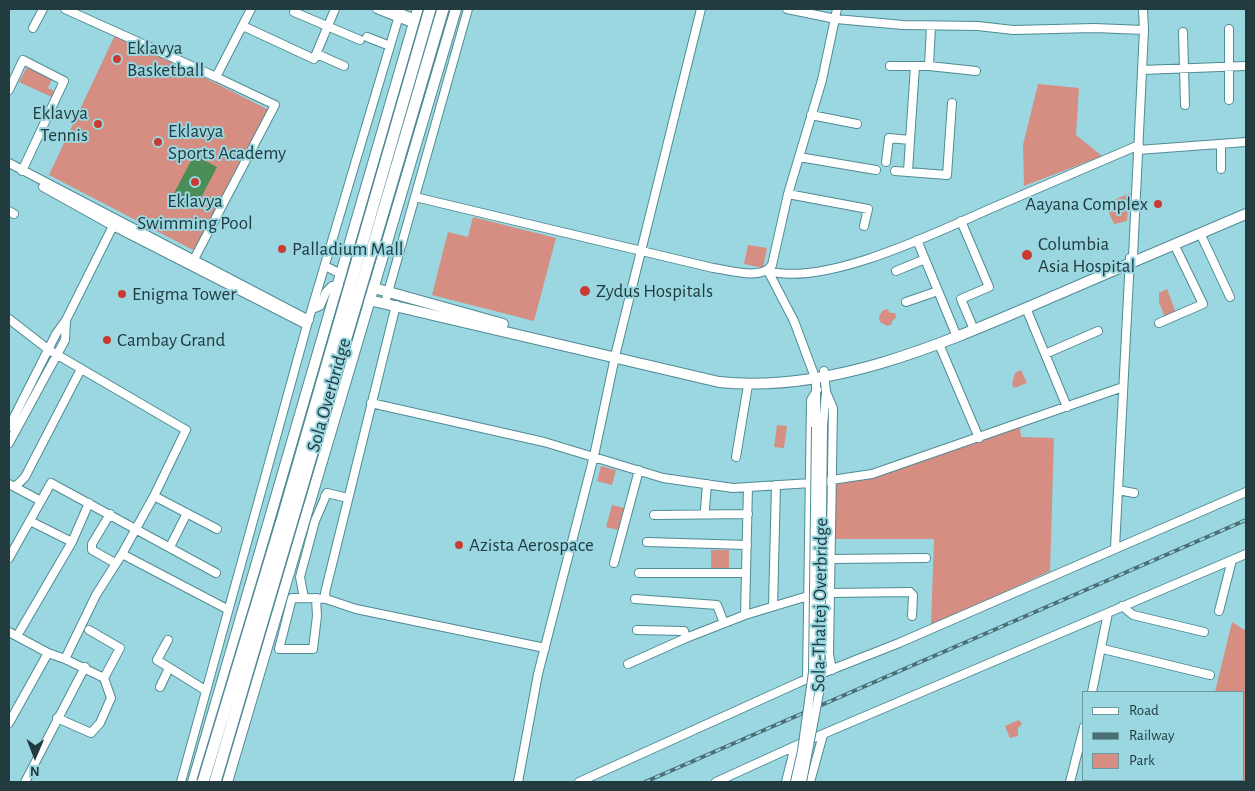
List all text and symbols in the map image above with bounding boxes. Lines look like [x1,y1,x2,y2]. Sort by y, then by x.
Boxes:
place label: Eklavya Basketball [127,37,204,81]
marker: Eklavya Basketball [111,53,123,65]
place label: Eklavya Tennis [32,102,88,146]
marker: Eklavya Tennis [92,118,104,130]
place label: Eklavya Sports Academy [168,120,286,164]
marker: Eklavya Sports Academy [152,136,164,148]
marker: Eklavya Swimming Pool [189,176,201,188]
place label: Eklavya Swimming Pool [137,190,253,234]
place label: Aayana Complex [1025,193,1148,215]
marker: Aayana Complex [1152,198,1164,210]
place label: Columbia Asia Hospital [1038,233,1135,277]
place label: Palladium Mall [292,238,404,260]
marker: Palladium Mall [276,243,288,255]
marker: Columbia Asia Hospital [1020,248,1034,262]
place label: Zydus Hospitals [596,280,713,302]
place label: Enigma Tower [132,283,236,305]
marker: Zydus Hospitals [578,284,592,298]
marker: Enigma Tower [116,288,128,300]
place label: Cambay Grand [117,329,225,351]
marker: Cambay Grand [101,334,113,346]
street label: Sola Overbridge [302,335,356,455]
street label: Sola-Thaltej Overbridge [807,518,833,692]
place label: Azista Aerospace [469,534,594,556]
marker: Azista Aerospace [453,539,465,551]
legend [1082,691,1245,781]
text: Road [1129,703,1159,718]
text: Railway [1129,728,1174,743]
north arrow [10,731,60,781]
text: Park [1129,753,1155,768]
text: N [30,764,40,778]

